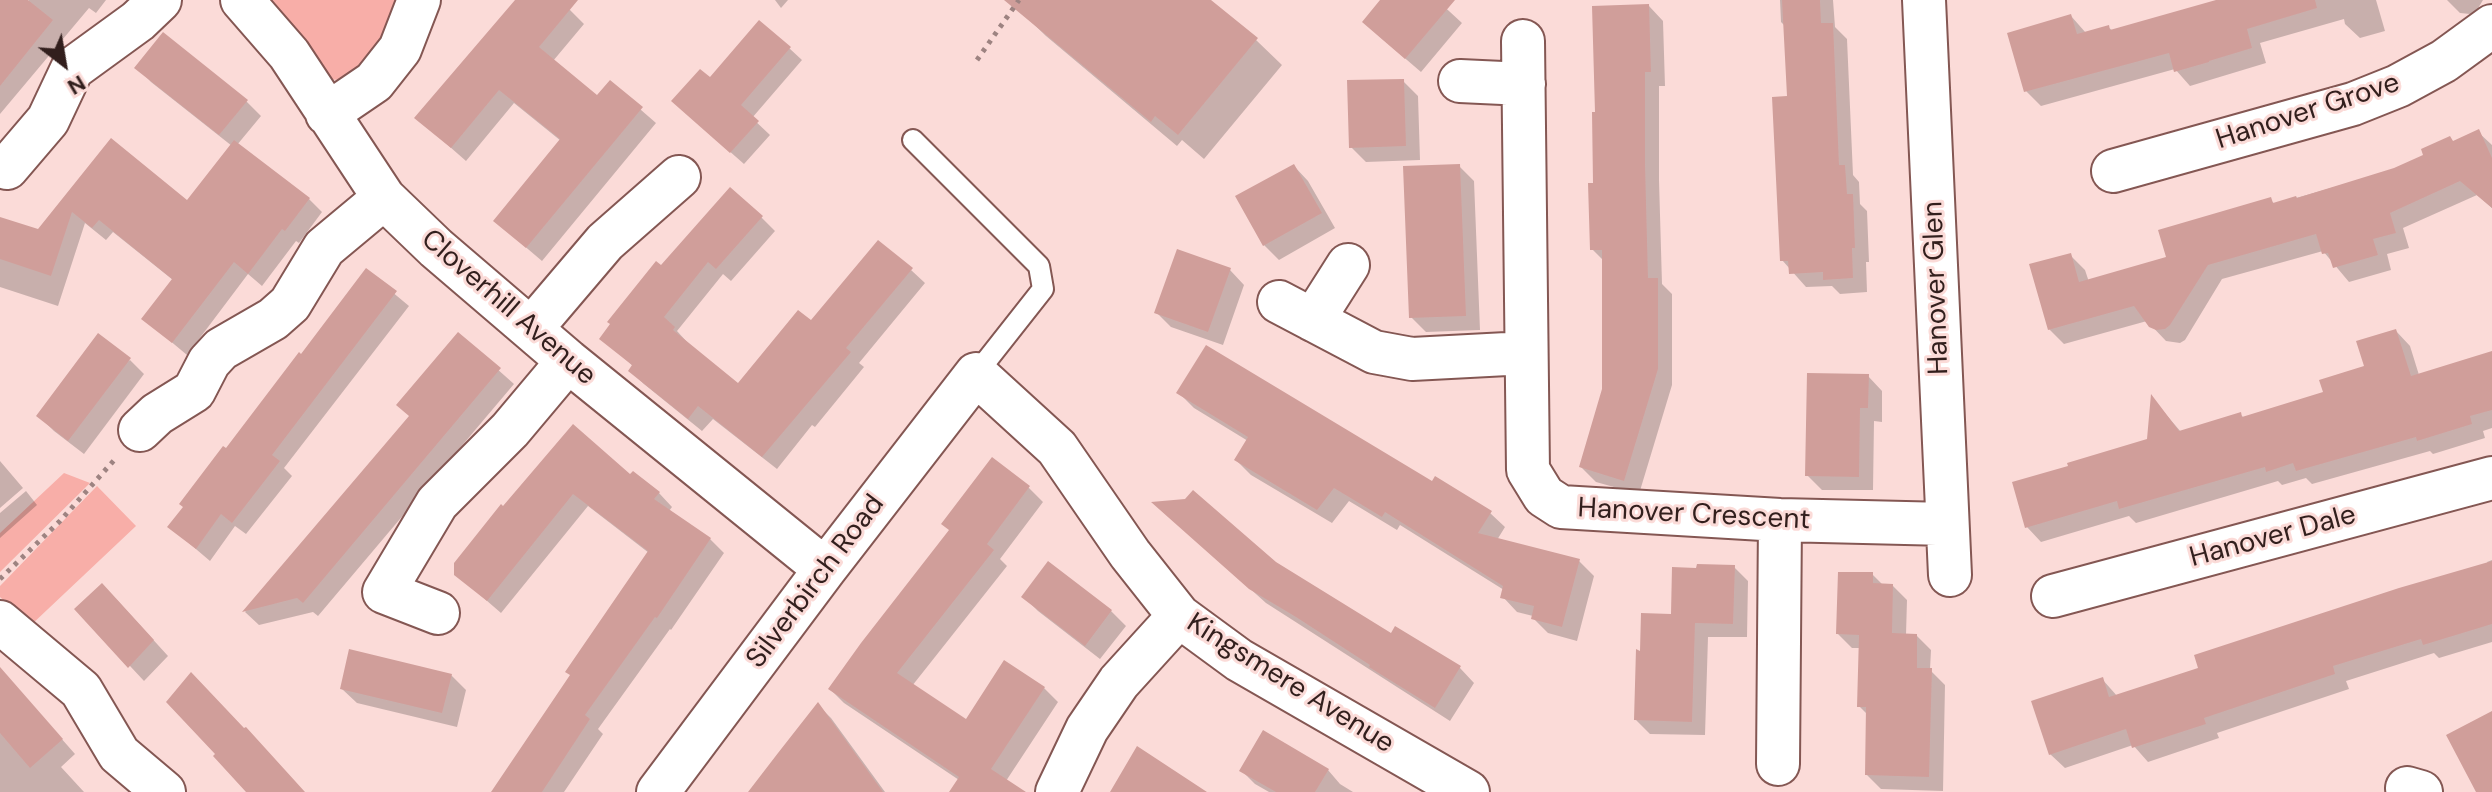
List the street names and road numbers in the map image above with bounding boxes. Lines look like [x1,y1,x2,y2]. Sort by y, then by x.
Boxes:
street label: Hanover Grove [2212,67,2404,157]
street label: Hanover Glen [1917,201,1957,375]
street label: Cloverhill Avenue [414,223,602,393]
street label: Silverbirch Road [740,489,892,675]
street label: Hanover Crescent [1577,492,1811,538]
street label: Hanover Dale [2186,499,2360,575]
street label: Kingsmere Avenue [1180,607,1400,761]

